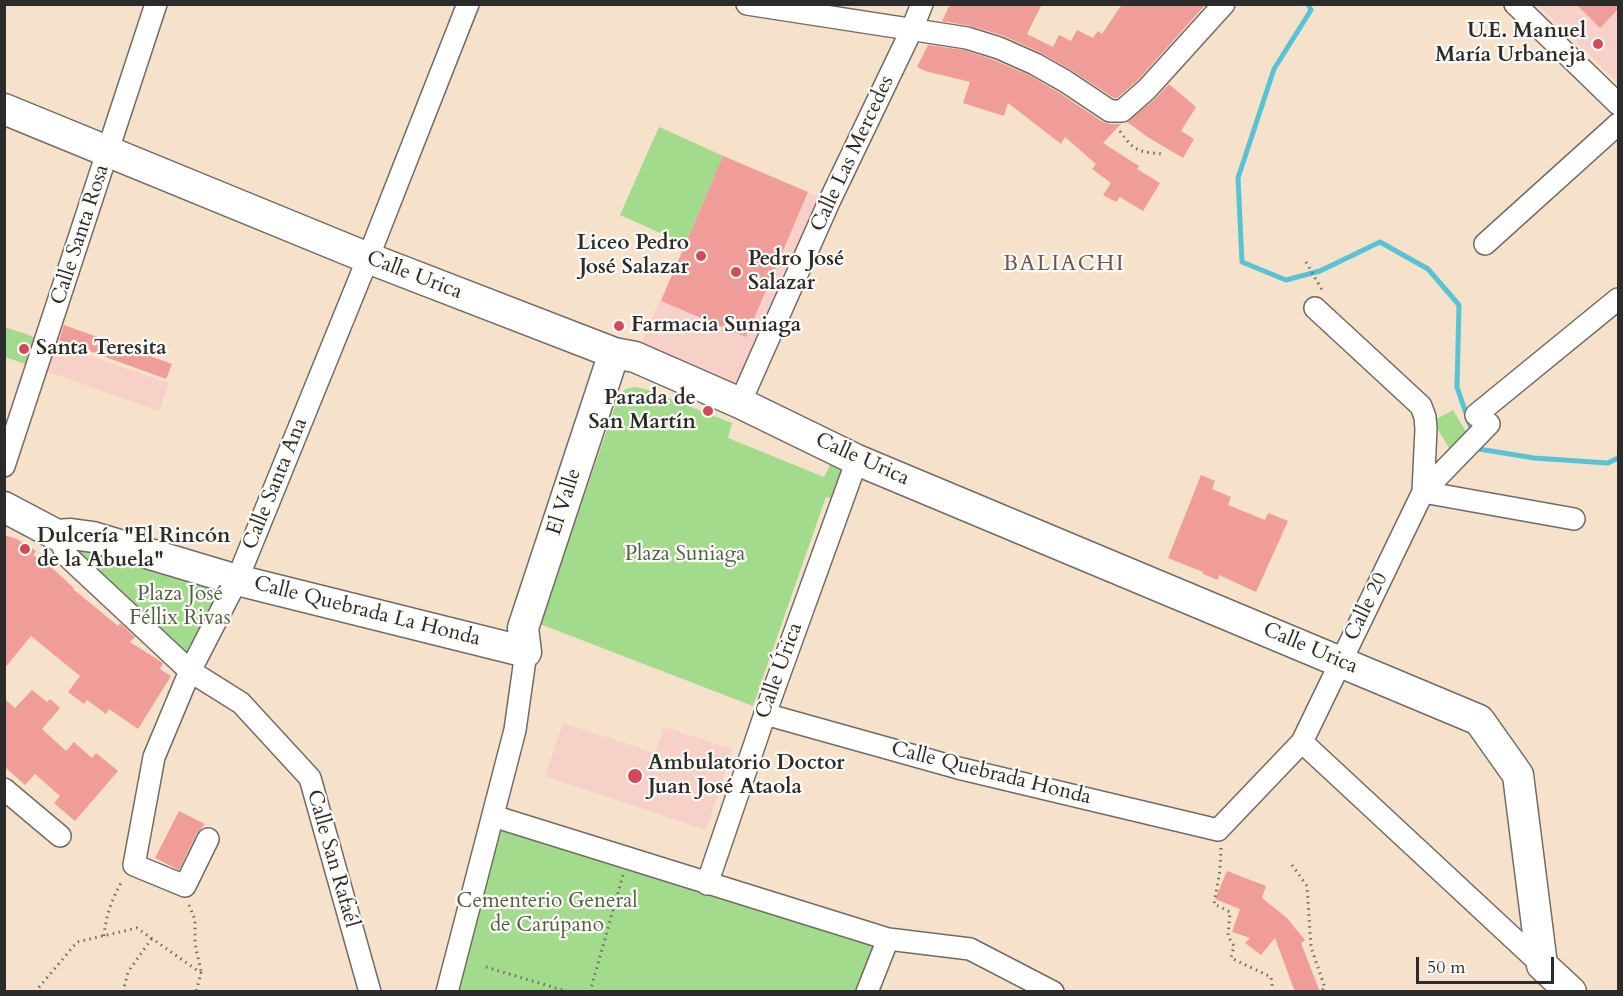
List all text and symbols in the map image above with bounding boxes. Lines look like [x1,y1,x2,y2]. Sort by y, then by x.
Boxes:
place label: U.E. Manuel María Urbaneja [1435,19,1586,69]
marker: U.E. Manuel María Urbaneja [1591,37,1605,51]
street label: Calle Las Mercedes [806,72,900,236]
street label: Calle Santa Rosa [46,162,116,308]
place label: Liceo Pedro José Salazar [577,231,689,281]
street label: Calle Urica [363,246,465,306]
place label: Pedro José Salazar [748,247,844,297]
marker: Liceo Pedro José Salazar [694,249,708,263]
district label: BALIACHI [1003,252,1125,278]
marker: Pedro José Salazar [729,265,743,279]
place label: Farmacia Suniaga [631,313,801,339]
marker: Farmacia Suniaga [612,319,626,333]
place label: Santa Teresita [36,336,167,362]
marker: Santa Teresita [17,342,31,356]
place label: Parada de San Martín [588,386,696,436]
marker: Parada de San Martín [701,404,715,418]
street label: Calle Santa Ana [238,414,314,554]
street label: Calle Urica [811,428,913,492]
street label: El Valle [542,465,588,539]
place label: Dulcería "El Rincón de la Abuela" [37,524,231,574]
marker: Dulcería "El Rincón de la Abuela" [18,542,32,556]
park label: Plaza Suniaga [625,542,745,568]
street label: Calle 20 [1340,569,1394,645]
street label: Calle Quebrada La Honda [251,572,483,652]
park label: Plaza José Féllix Rivas [129,582,231,632]
street label: Calle Urica [1259,618,1361,680]
street label: Calle Úrica [751,620,809,722]
street label: Calle Quebrada Honda [888,737,1094,811]
place label: Ambulatorio Doctor Juan José Ataola [648,751,845,801]
marker: Ambulatorio Doctor Juan José Ataola [626,767,644,785]
street label: Calle San Rafaél [300,787,364,931]
park label: Cementerio General de Carúpano [456,889,638,939]
scale bar [1419,945,1557,983]
text: 50 m [1427,955,1466,980]

